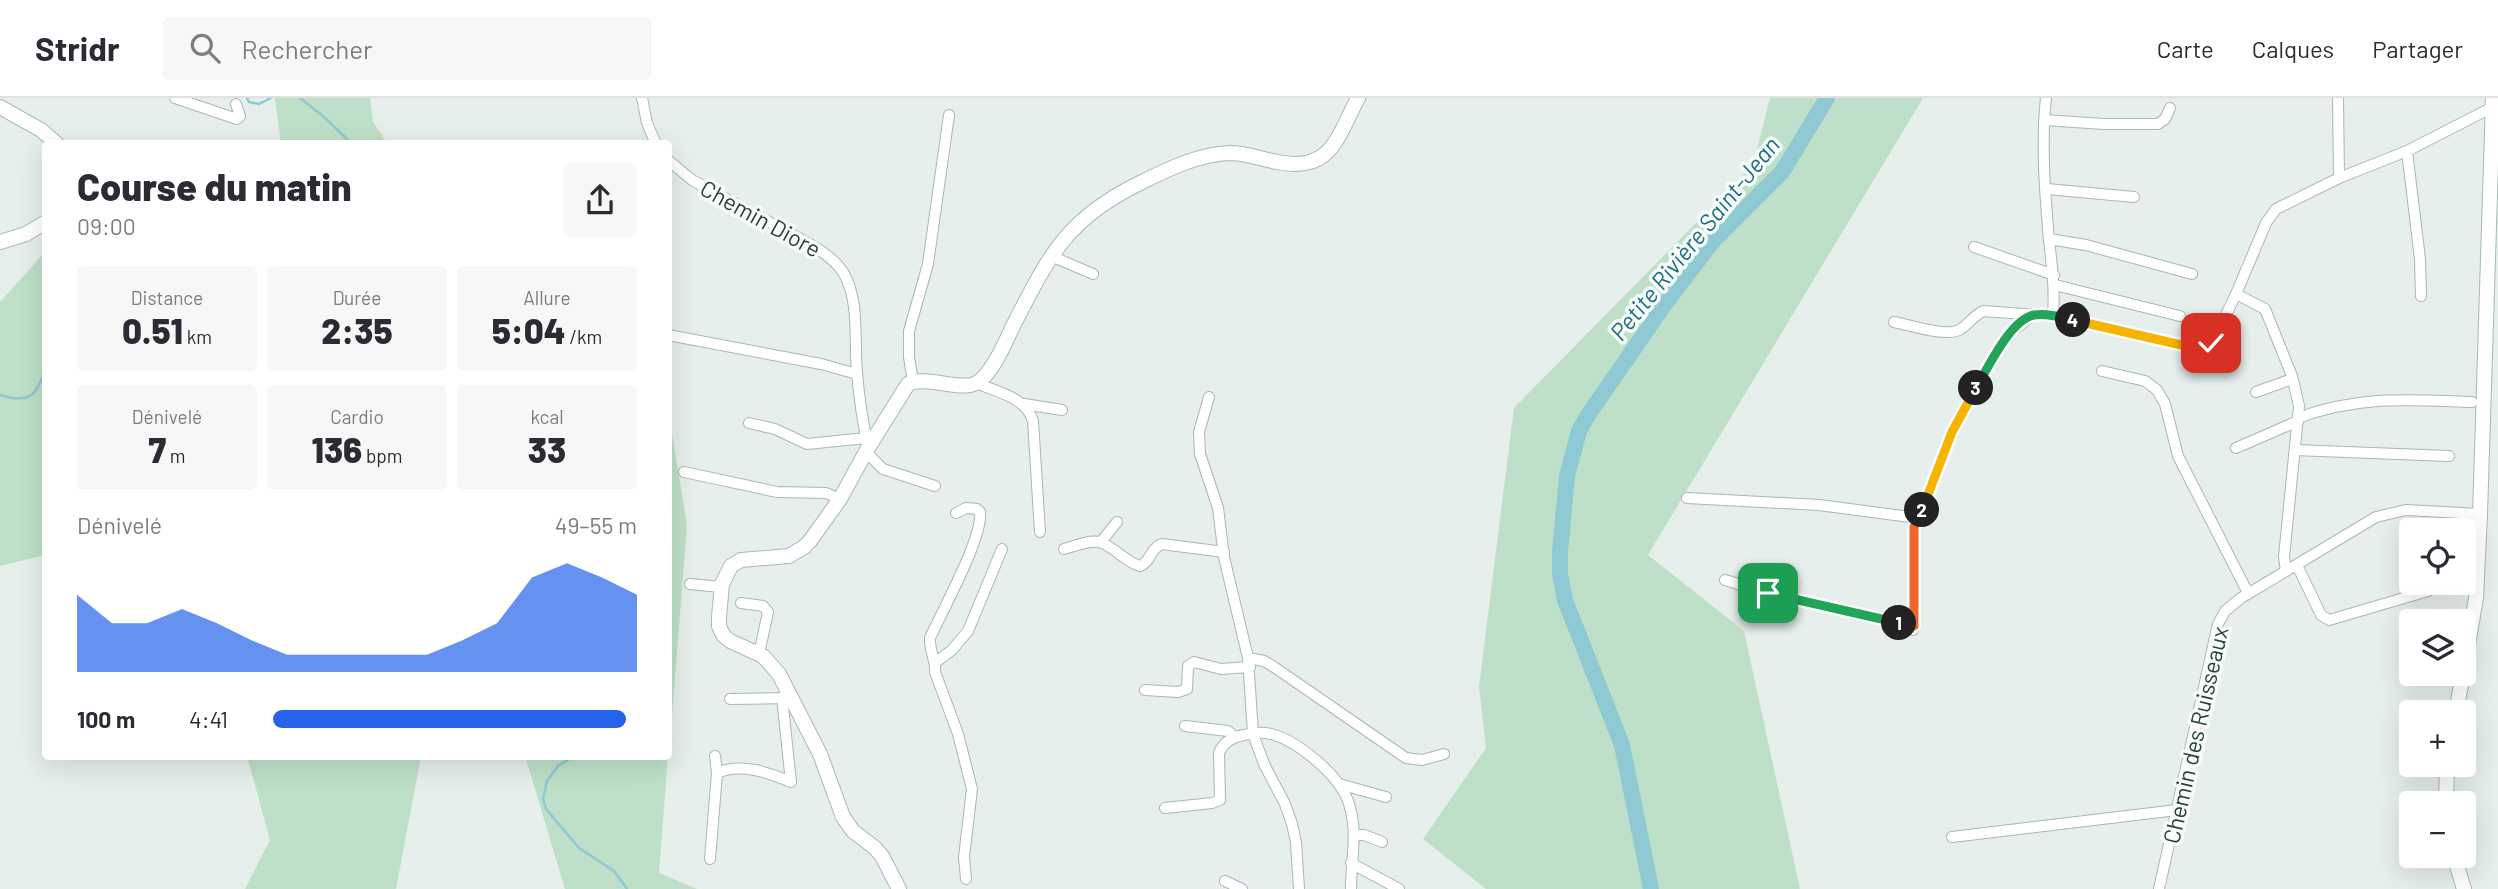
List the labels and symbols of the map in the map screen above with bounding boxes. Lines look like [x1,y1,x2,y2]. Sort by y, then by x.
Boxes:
water label: Petite Rivière Saint-Jean [1603,130,1785,346]
street label: Chemin Diore [696,173,826,263]
pin: 4 [2056,302,2090,338]
pin [2181,313,2241,373]
pin: 3 [1958,370,1994,406]
pin: 2 [1904,492,1940,528]
pin [1738,563,1798,623]
pin: 1 [1882,606,1916,640]
street label: Chemin des Ruisseaux [2156,624,2234,846]

